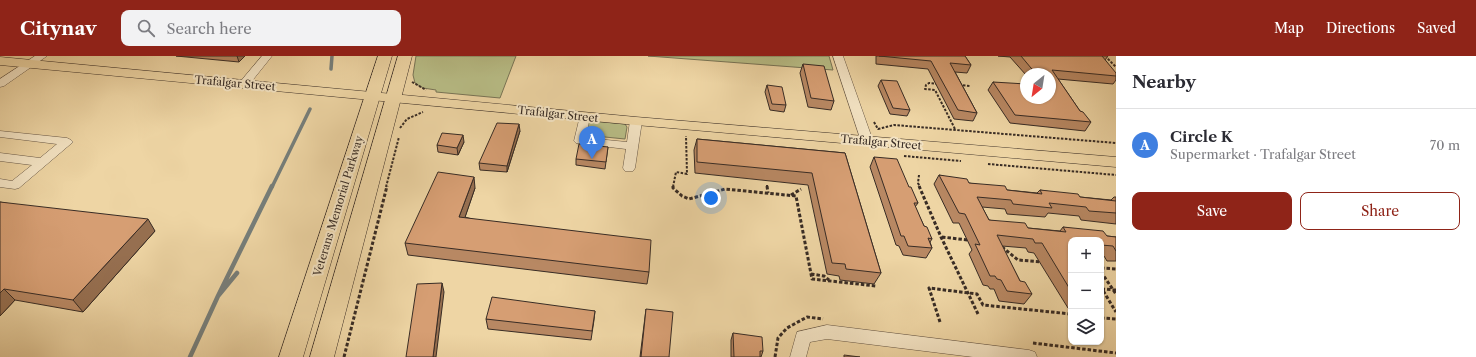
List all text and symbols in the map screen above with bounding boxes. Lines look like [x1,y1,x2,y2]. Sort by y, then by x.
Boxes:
search box [121,10,401,46]
text: Citynav [20,17,97,40]
icon: search [135,17,157,39]
text: Search here [167,19,252,38]
text: Map [1274,19,1304,37]
text: Directions [1326,19,1395,37]
text: Saved [1417,19,1456,37]
north arrow [1020,68,1056,104]
street label: Trafalgar Street [194,72,276,94]
text: Nearby [1132,72,1196,92]
street label: Trafalgar Street [517,103,599,125]
pin: A [579,126,605,159]
text: Circle K [1170,127,1233,146]
street label: Trafalgar Street [840,131,922,153]
street label: Veterans Memorial Parkway [310,133,366,279]
text: A [1140,137,1150,153]
text: 70 m [1430,137,1460,153]
text: Supermarket · Trafalgar Street [1170,146,1356,162]
your location [701,188,721,208]
button: Save [1132,192,1292,230]
button: Share [1300,192,1460,230]
map controls [1068,237,1104,345]
button: + [1068,237,1104,273]
button: − [1068,273,1104,309]
button: layers [1068,309,1104,345]

